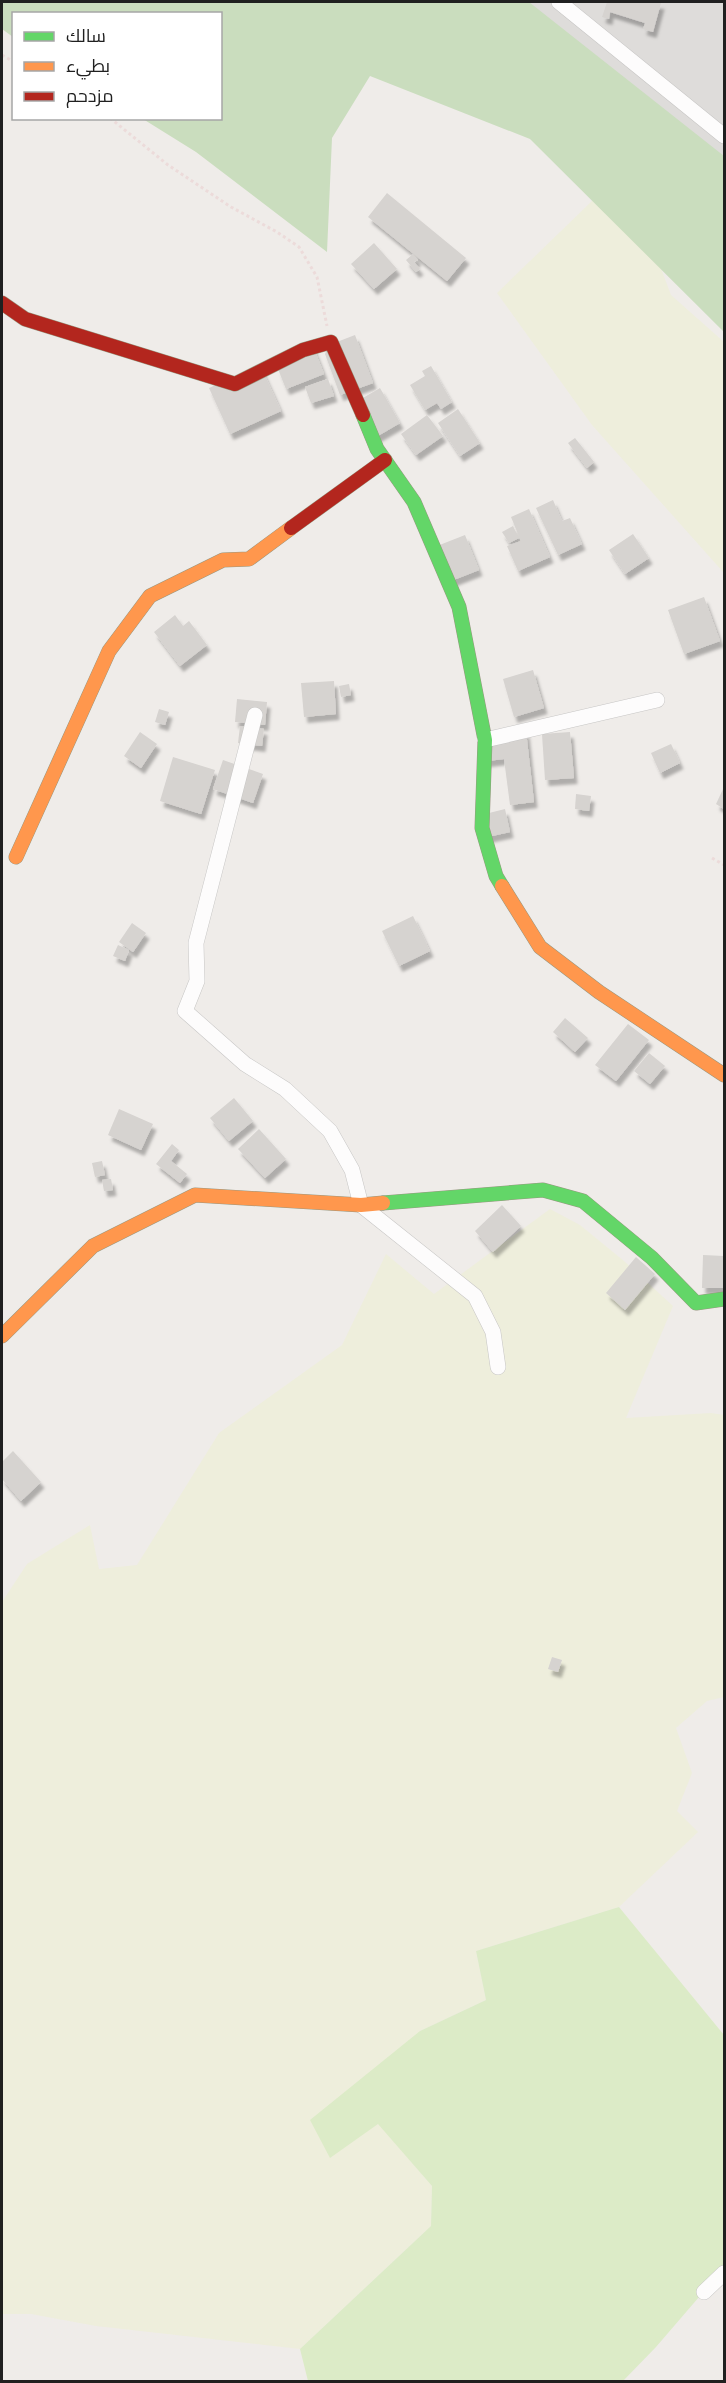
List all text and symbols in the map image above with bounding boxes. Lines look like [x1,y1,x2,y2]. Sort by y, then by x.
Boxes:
legend [12,12,222,120]
text: سالك [66,25,106,46]
text: بطيء [66,55,110,80]
text: مزدحم [66,85,114,108]

